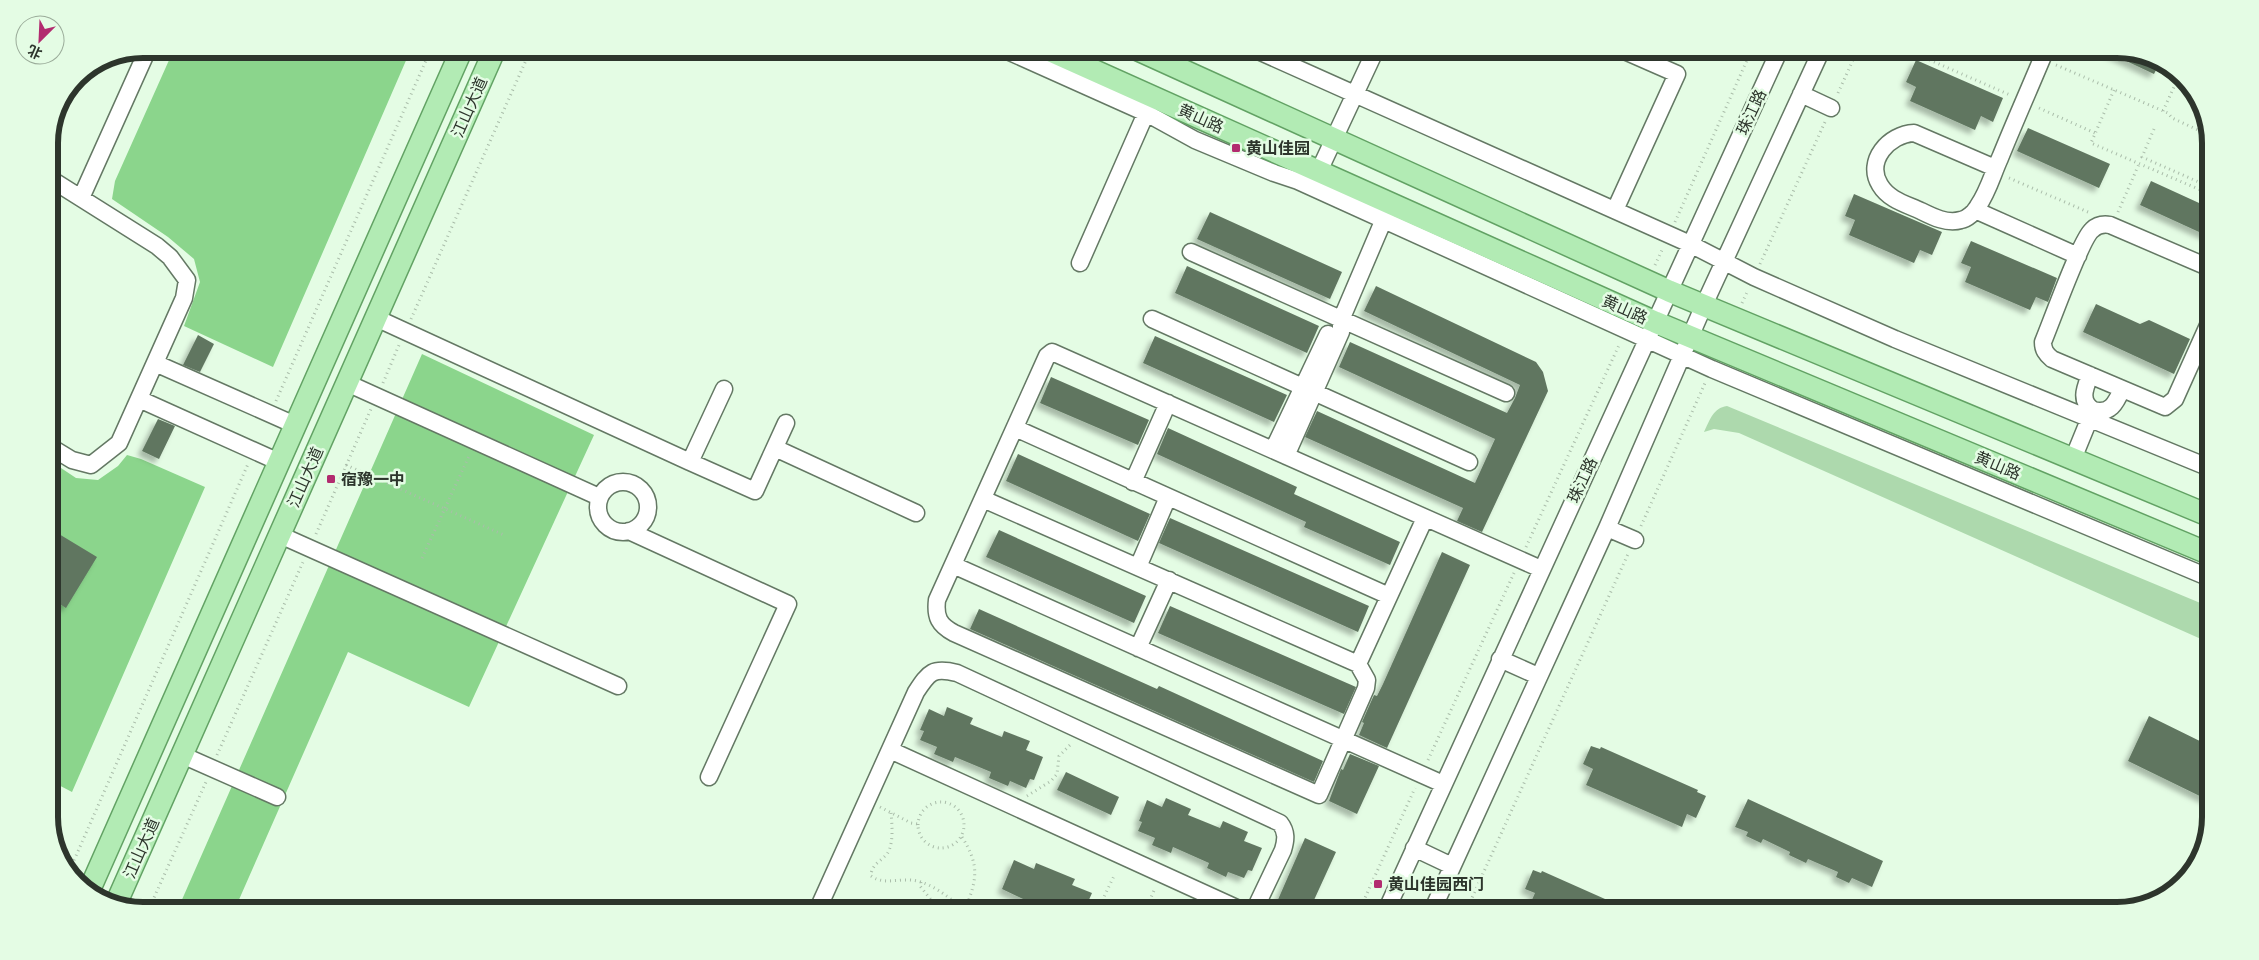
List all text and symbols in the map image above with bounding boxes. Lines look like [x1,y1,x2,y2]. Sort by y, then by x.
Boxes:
north arrow [15,15,65,65]
text: 北 [24,41,45,64]
street label: 江山大道 [446,73,492,141]
street label: 珠江路 [1731,86,1771,138]
street label: 黄山路 [1175,98,1227,138]
place label: 黄山佳园 [1246,137,1310,159]
marker: 黄山佳园 [1230,142,1242,154]
street label: 黄山路 [1599,289,1651,329]
street label: 江山大道 [282,443,328,511]
street label: 黄山路 [1972,445,2024,485]
street label: 珠江路 [1562,454,1602,506]
place label: 宿豫一中 [341,468,405,490]
marker: 宿豫一中 [325,473,337,485]
street label: 江山大道 [118,814,164,882]
place label: 黄山佳园西门 [1388,873,1484,895]
marker: 黄山佳园西门 [1372,878,1384,890]

